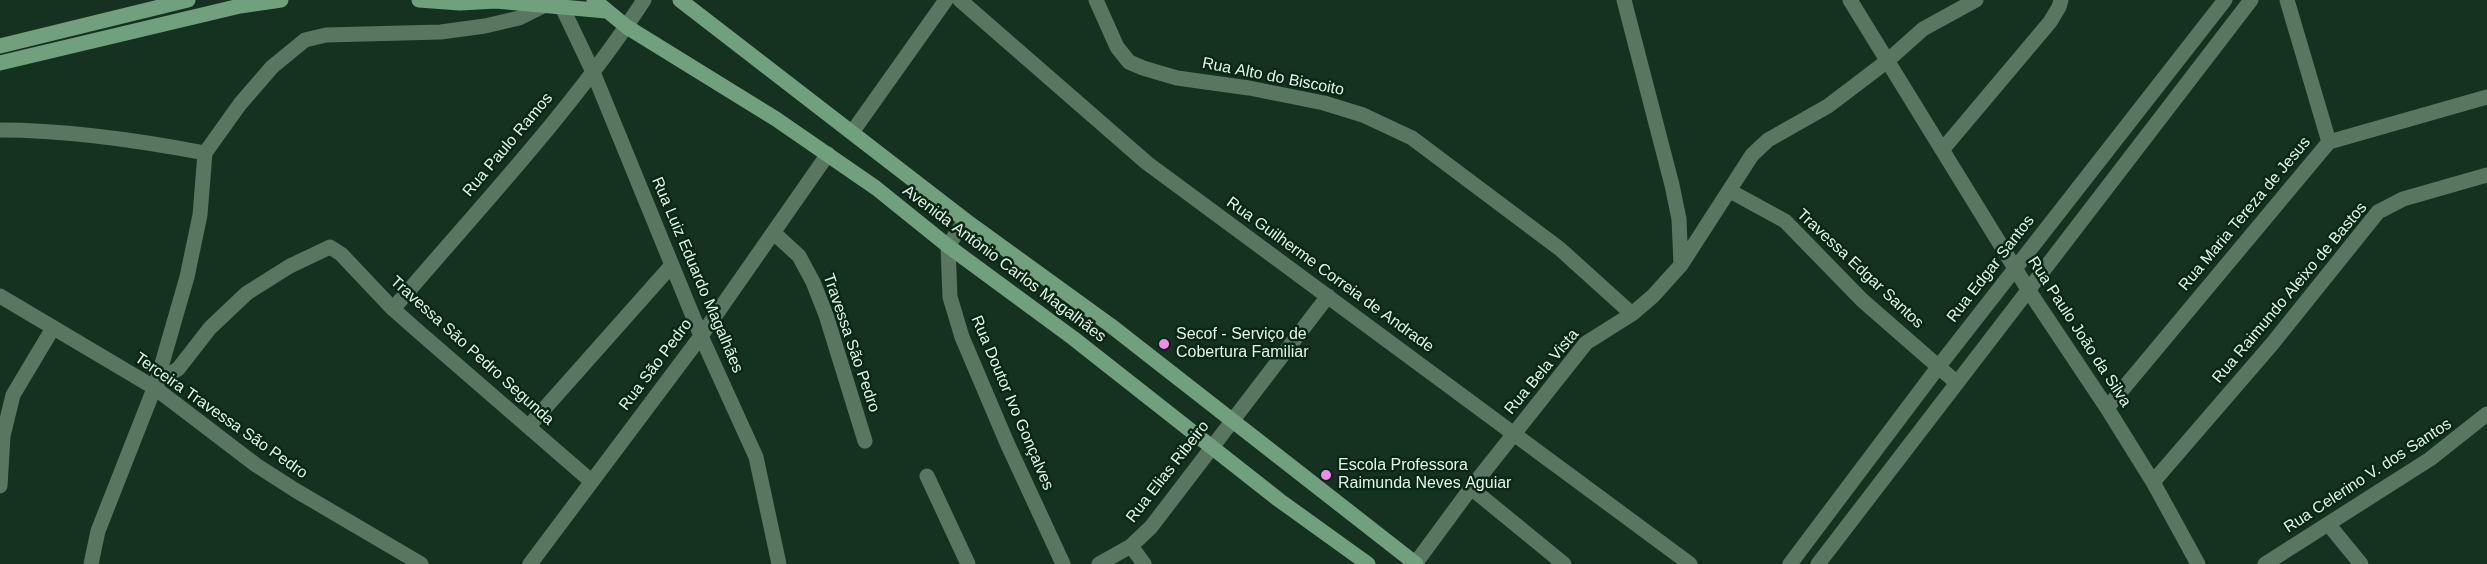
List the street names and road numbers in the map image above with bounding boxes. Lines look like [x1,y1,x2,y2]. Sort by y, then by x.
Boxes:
street label: Rua Alto do Biscoito [1200,54,1346,100]
street label: Rua Paulo Ramos [459,89,557,201]
street label: Rua Maria Tereza de Jesus [2175,133,2315,295]
street label: Rua Luiz Eduardo Magalhães [647,174,747,376]
street label: Avenida Antônio Carlos Magalhães [899,181,1109,347]
street label: Rua Guilherme Correia de Andrade [1223,193,1437,357]
street label: Rua Raimundo Aleixo de Bastos [2209,199,2371,387]
street label: Travessa Edgar Santos [1793,205,1927,333]
street label: Rua Edgar Santos [1943,212,2039,326]
street label: Rua Paulo João da Silva [2023,253,2135,411]
street label: Travessa São Pedro [818,271,884,415]
street label: Travessa São Pedro Segunda [386,272,558,430]
street label: Rua Doutor Ivo Gonçalves [967,313,1057,493]
street label: Rua São Pedro [615,316,697,414]
street label: Rua Bela Vista [1501,325,1583,419]
street label: Terceira Travessa São Pedro [131,349,311,483]
street label: Rua Celerino V. dos Santos [2281,415,2455,537]
street label: Rua Elias Ribeiro [1122,417,1214,527]

